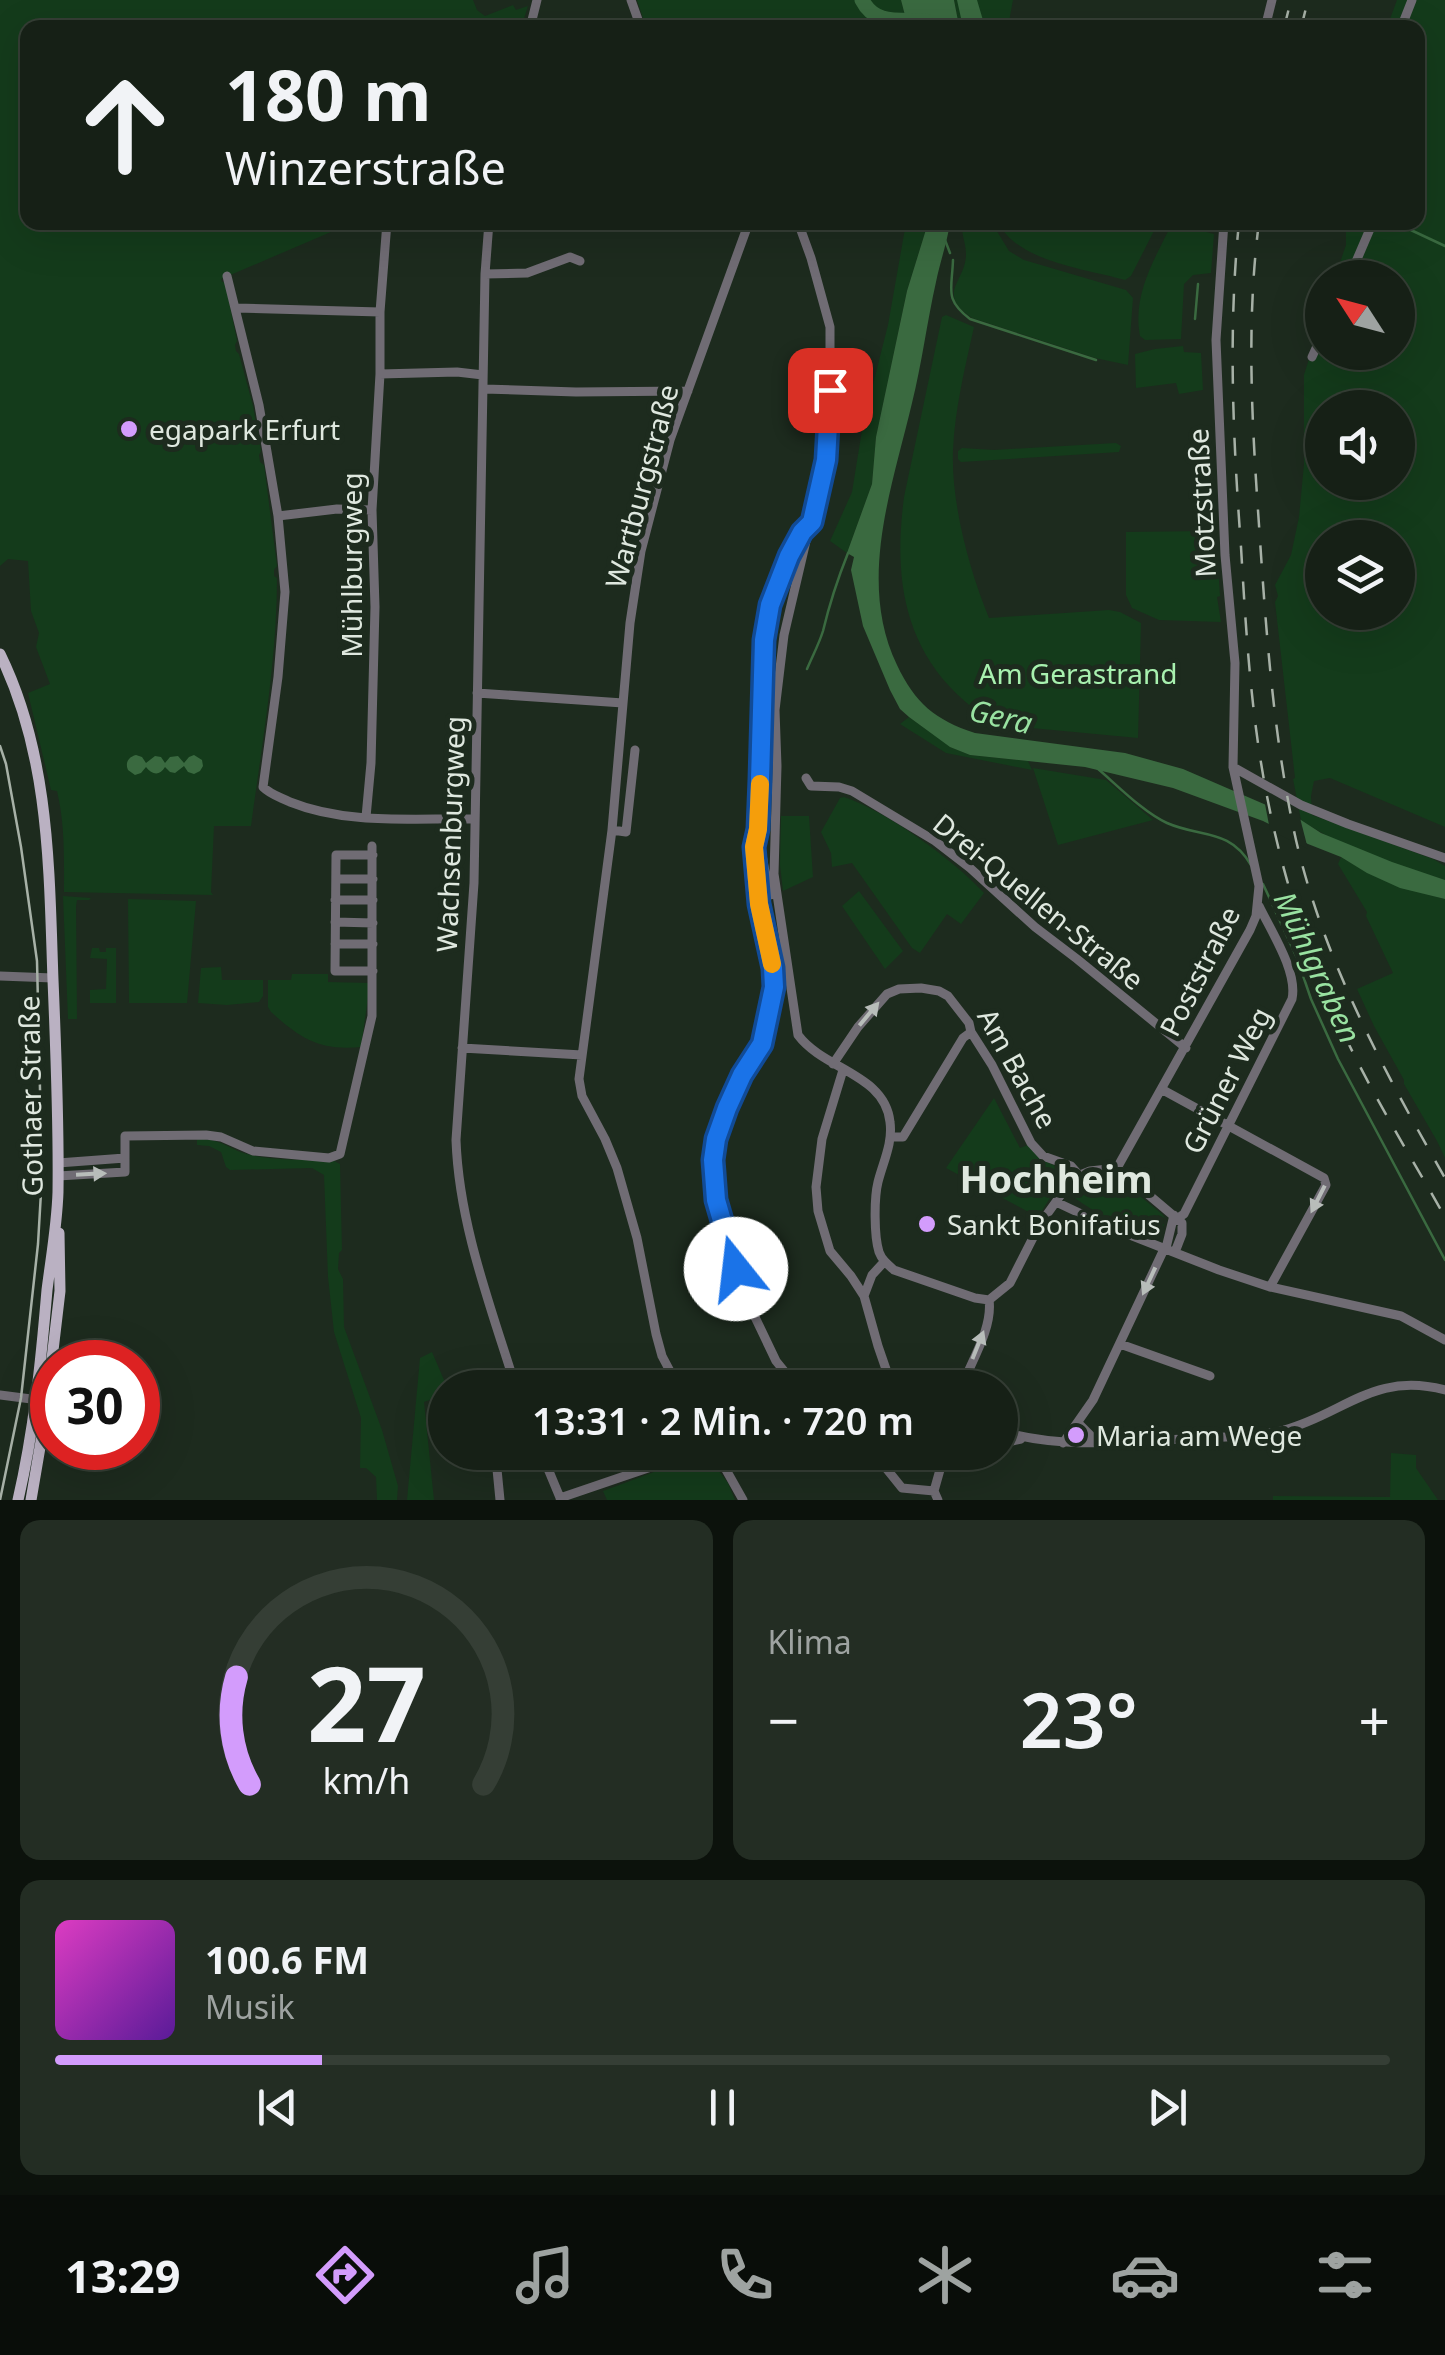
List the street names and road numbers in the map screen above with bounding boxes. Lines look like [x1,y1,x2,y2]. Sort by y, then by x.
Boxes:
street label: Wartburgstraße [596,380,686,592]
street label: Motzstraße [1178,427,1224,579]
street label: Mühlburgweg [332,472,370,658]
street label: Wachsenburgweg [427,715,473,953]
street label: Drei-Quellen-Straße [926,804,1152,998]
street label: Poststraße [1150,900,1248,1042]
street label: Gothaer Straße [9,995,51,1197]
street label: Grüner Weg [1173,1000,1279,1160]
street label: Am Bache [969,1001,1067,1135]

